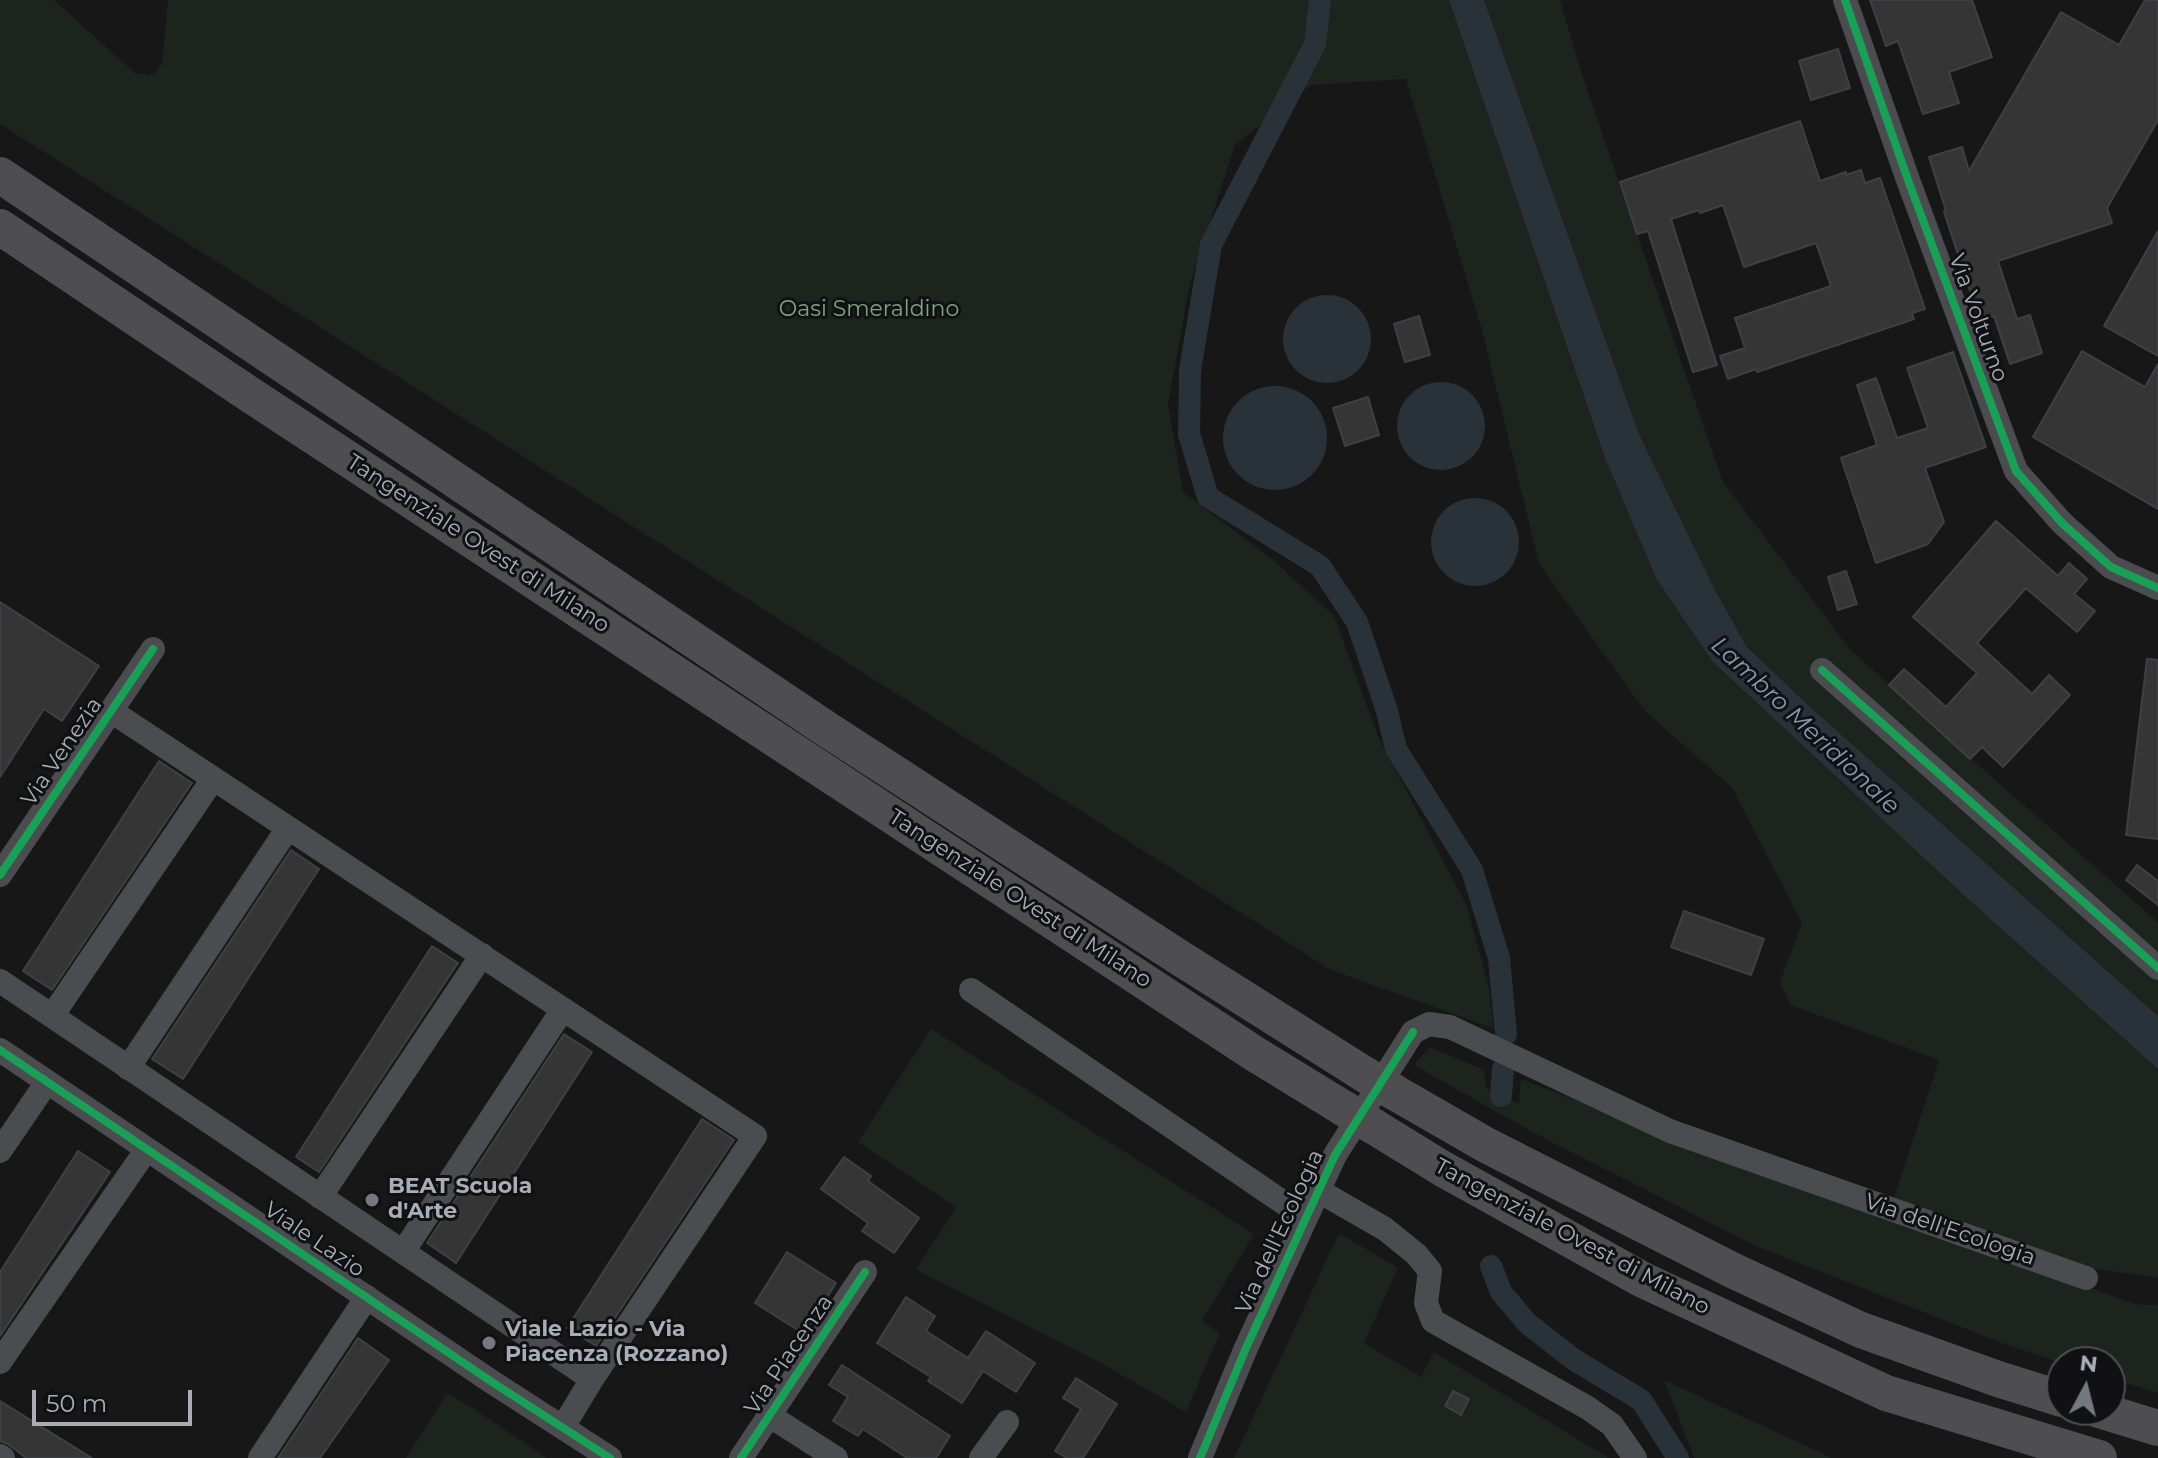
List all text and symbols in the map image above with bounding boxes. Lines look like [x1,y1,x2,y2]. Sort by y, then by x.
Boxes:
street label: Via Volturno [1943,250,2013,386]
park label: Oasi Smeraldino [779,297,959,323]
street label: Tangenziale Ovest di Milano [342,449,614,639]
water label: Lambro Meridionale [1705,631,1905,821]
street label: Via Venezia [16,693,108,811]
street label: Tangenziale Ovest di Milano [884,804,1156,994]
street label: Via dell'Ecologia [1230,1146,1330,1318]
street label: Tangenziale Ovest di Milano [1430,1153,1714,1321]
place label: BEAT Scuola d'Arte [388,1174,532,1226]
street label: Via dell'Ecologia [1861,1188,2039,1272]
marker: BEAT Scuola d'Arte [363,1191,381,1209]
street label: Viale Lazio [259,1197,369,1283]
street label: Via Piacenza [739,1290,839,1420]
place label: Viale Lazio - Via Piacenza (Rozzano) [505,1317,728,1368]
marker: Viale Lazio - Via Piacenza (Rozzano) [480,1334,498,1352]
north arrow [2046,1346,2126,1426]
text: N [2078,1349,2099,1378]
scale bar [36,1374,196,1424]
text: 50 m [46,1389,107,1418]

